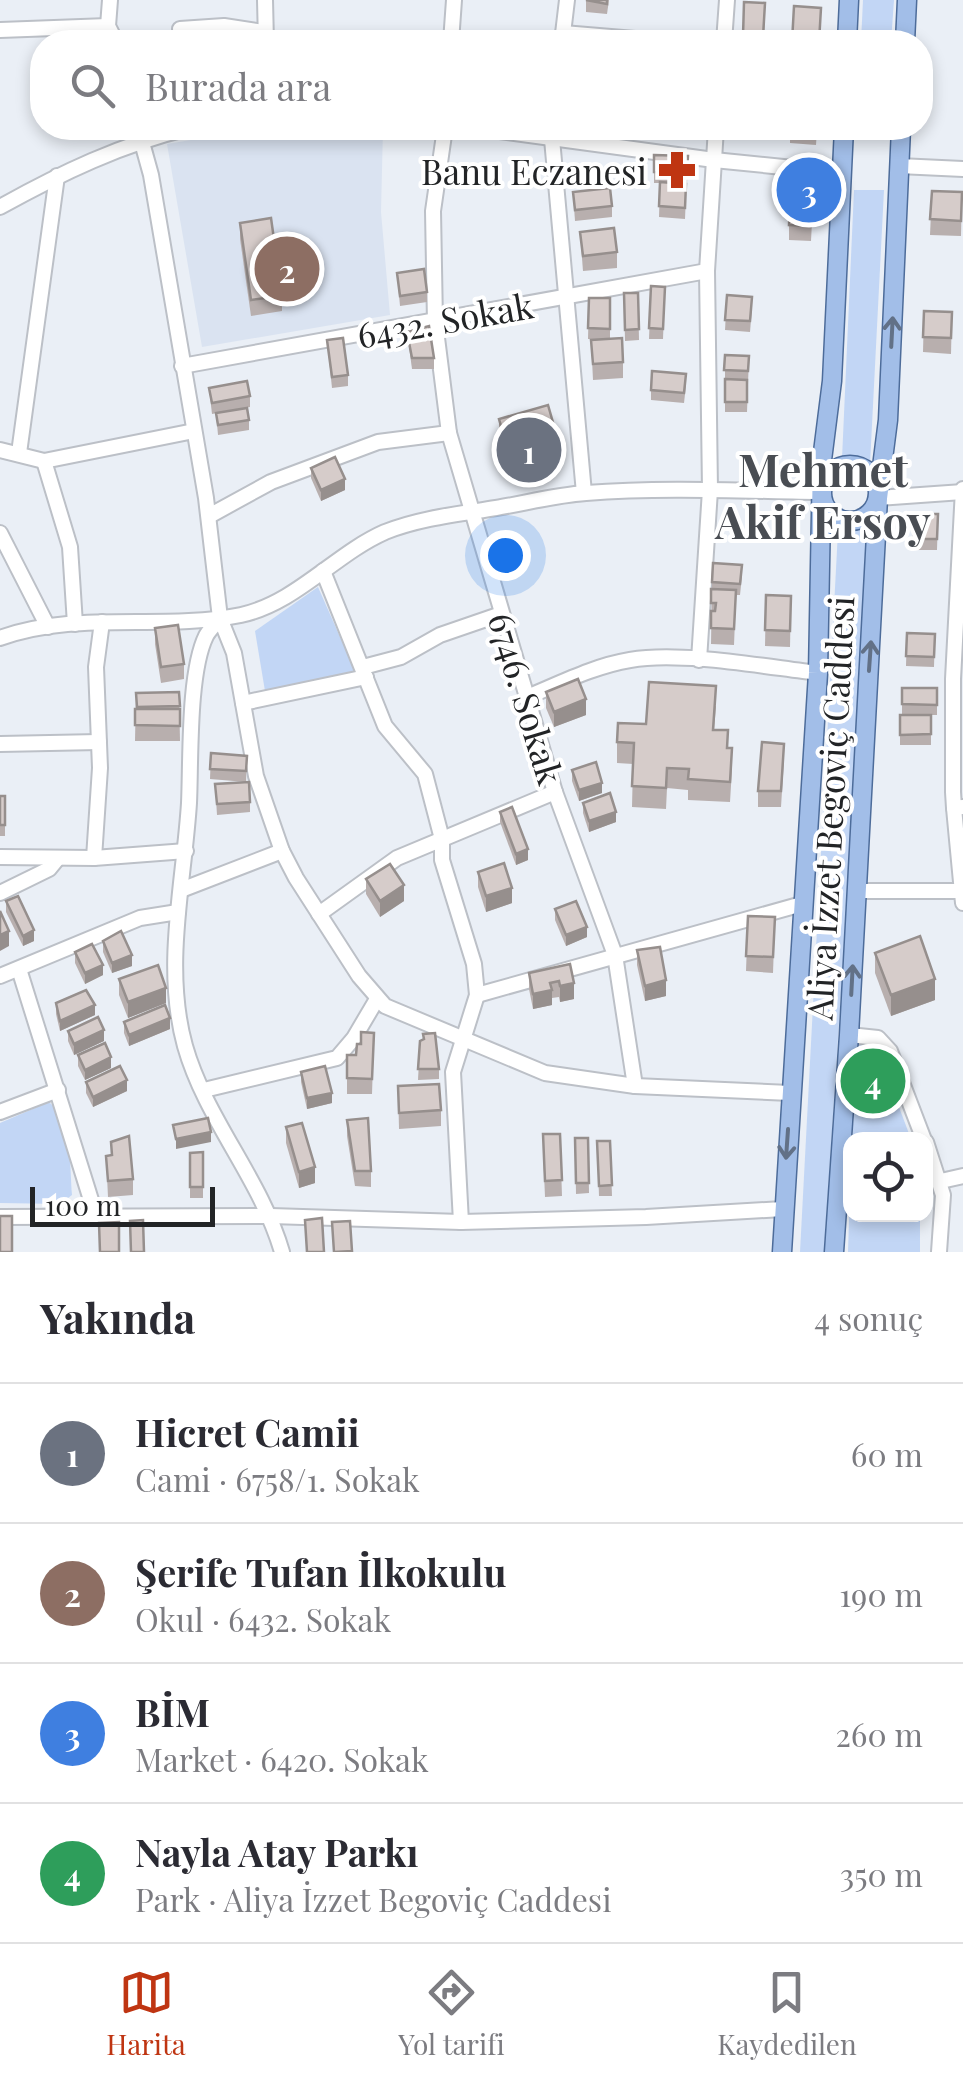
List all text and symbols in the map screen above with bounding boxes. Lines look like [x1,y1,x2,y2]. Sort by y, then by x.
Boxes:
search box [30,30,933,140]
icon: search [65,58,120,113]
text: Burada ara [145,60,331,111]
place label: Banu Eczanesi [421,147,647,194]
pharmacy icon: Banu Eczanesi [656,149,698,191]
pin: 3 [776,152,842,228]
pin: 2 [254,232,320,306]
street label: 6432. Sokak [353,280,537,358]
one-way arrow [882,316,901,348]
pin: 1 [496,412,562,488]
district label: Mehmet Akif Ersoy [714,438,931,550]
your location [480,530,531,581]
street label: Aliya İzzet Begoviç Caddesi [794,595,864,1022]
street label: 6746. Sokak [479,606,575,790]
one-way arrow [861,640,880,672]
one-way arrow [843,965,862,997]
pin: 4 [840,1044,906,1118]
one-way arrow [777,1127,796,1159]
map controls [843,1132,933,1222]
button: locate [843,1132,933,1222]
scale bar [30,1182,215,1226]
text: 100 m [45,1186,121,1223]
text: Yakında [40,1289,195,1345]
text: 4 sonuç [814,1296,923,1339]
text: Hicret Camii [135,1406,359,1457]
text: 1 [66,1432,79,1475]
text: 60 m [851,1432,923,1475]
text: Cami · 6758/1. Sokak [135,1457,420,1500]
text: Şerife Tufan İlkokulu [135,1546,506,1597]
text: 2 [64,1572,81,1615]
text: 190 m [839,1572,923,1615]
text: Okul · 6432. Sokak [135,1597,391,1640]
text: BİM [135,1686,210,1737]
text: 3 [65,1712,80,1755]
text: 260 m [836,1712,923,1755]
text: Market · 6420. Sokak [135,1737,429,1780]
text: Nayla Atay Parkı [135,1826,418,1877]
text: 4 [64,1852,81,1895]
text: 350 m [840,1852,923,1895]
text: Park · Aliya İzzet Begoviç Caddesi [135,1877,612,1920]
tab: Harita [106,1965,186,2062]
tab: Yol tarifi [398,1965,505,2062]
tab: Kaydedilen [717,1965,857,2062]

